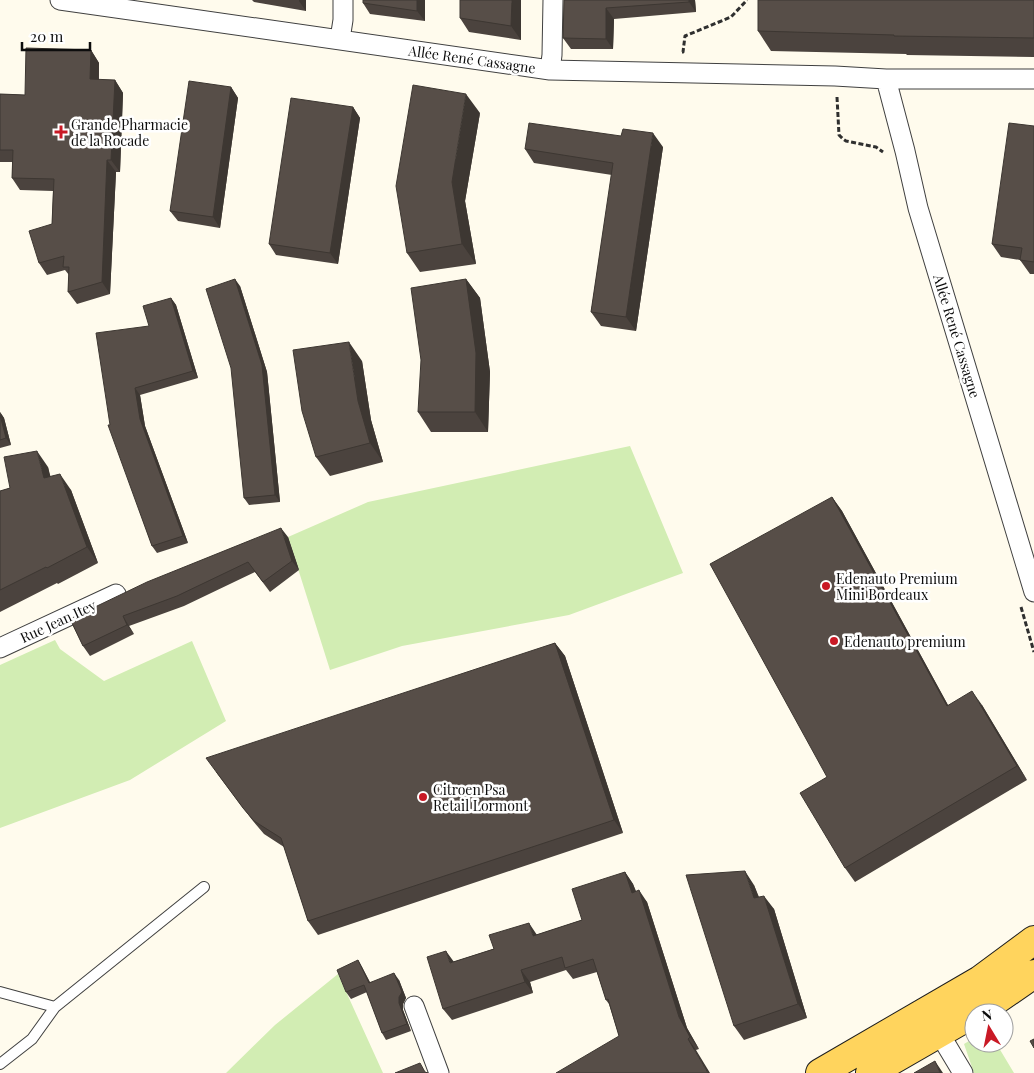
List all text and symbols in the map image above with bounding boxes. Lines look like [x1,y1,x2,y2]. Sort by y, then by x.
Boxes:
scale bar [22,20,90,52]
text: 20 m [30,26,64,46]
street label: Allée René Cassagne [406,41,537,77]
place label: Grande Pharmacie de la Rocade [71,115,188,150]
marker: Grande Pharmacie de la Rocade [55,126,67,138]
street label: Allée René Cassagne [929,271,985,400]
place label: Edenauto Premium Mini Bordeaux [836,569,958,604]
marker: Edenauto Premium Mini Bordeaux [820,580,832,592]
street label: Rue Jean Itey [17,595,99,647]
place label: Edenauto premium [844,632,966,651]
marker: Edenauto premium [828,635,840,647]
place label: Citroen Psa Retail Lormont [433,780,529,815]
marker: Citroen Psa Retail Lormont [417,791,429,803]
north arrow [964,1003,1014,1053]
text: N [980,1004,993,1025]

